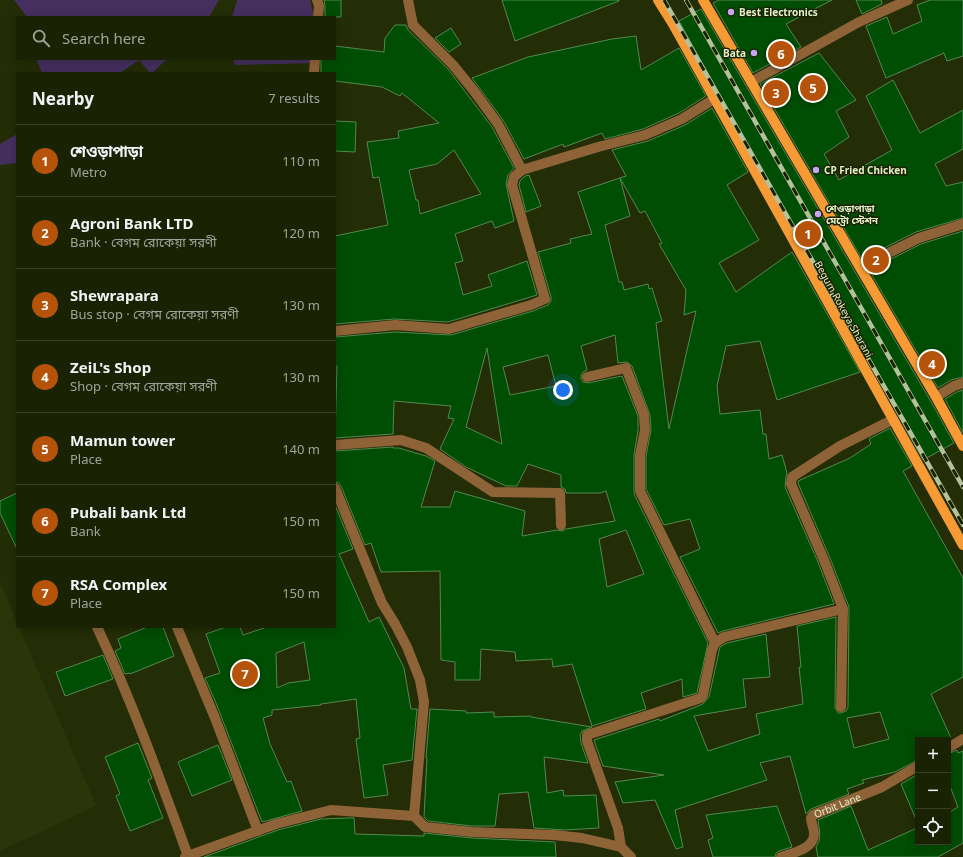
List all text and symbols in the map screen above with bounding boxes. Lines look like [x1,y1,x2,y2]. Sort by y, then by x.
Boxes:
place label: Best Electronics [739,5,818,19]
marker: Best Electronics [726,7,736,17]
search box [16,16,336,60]
icon: search [30,27,52,49]
text: Search here [62,28,145,48]
pin: 6 [768,39,794,69]
place label: Bata [723,46,746,60]
marker: Bata [749,48,759,58]
pin: 5 [800,73,826,103]
pin: 3 [763,78,789,108]
text: Nearby [32,87,94,110]
text: 7 results [268,89,320,107]
text: শেওড়াপাড়া [70,141,143,161]
text: 1 [41,152,49,170]
text: 110 m [282,152,320,170]
text: Metro [70,163,107,181]
place label: CP Fried Chicken [824,163,907,177]
marker: CP Fried Chicken [811,165,821,175]
place label: শেওড়াপাড়া মেট্রো স্টেশন [826,201,879,227]
marker: শেওড়াপাড়া মেট্রো স্টেশন [813,209,823,219]
text: Agroni Bank LTD [70,213,193,233]
pin: 1 [795,219,821,249]
text: 2 [41,224,49,242]
text: 120 m [282,224,320,242]
text: Bank · বেগম রোকেয়া সরণী [70,233,217,251]
pin: 2 [863,245,889,275]
street label: Begum Rokeya Sharani [812,258,876,360]
text: Shewrapara [70,285,159,305]
text: 3 [41,296,49,314]
text: 130 m [282,296,320,314]
text: Bus stop · বেগম রোকেয়া সরণী [70,305,239,323]
pin: 4 [919,349,945,379]
text: ZeiL's Shop [70,357,151,377]
text: 4 [41,368,49,386]
text: 130 m [282,368,320,386]
text: Shop · বেগম রোকেয়া সরণী [70,377,217,395]
your location [553,380,573,400]
text: Mamun tower [70,430,175,450]
text: 5 [41,440,49,458]
text: 140 m [282,440,320,458]
text: Place [70,450,102,468]
text: Pubali bank Ltd [70,502,186,522]
text: 6 [41,512,49,530]
text: 150 m [282,512,320,530]
text: Bank [70,522,101,540]
text: RSA Complex [70,574,167,594]
text: 7 [41,584,49,602]
text: 150 m [282,584,320,602]
text: Place [70,594,102,612]
pin: 7 [232,659,258,689]
map controls [915,737,951,845]
button: + [915,737,951,773]
button: − [915,773,951,809]
street label: Orbit Lane [812,789,863,821]
button: locate [915,809,951,845]

